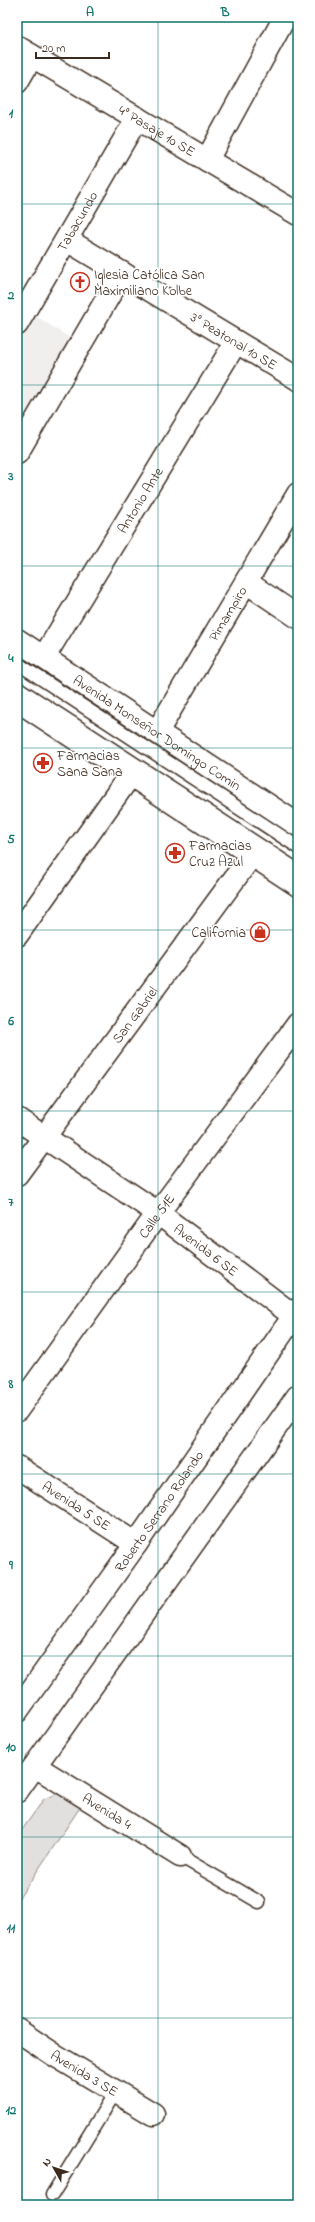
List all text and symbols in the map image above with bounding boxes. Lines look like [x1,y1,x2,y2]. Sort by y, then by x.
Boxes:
text: A [86,3,94,22]
text: B [220,3,230,22]
scale bar [36,34,109,60]
text: 20 m [42,40,65,58]
street label: 4° Pasaje 10 SE [114,100,199,163]
text: 1 [9,104,14,123]
street label: Tabacundo [52,188,104,256]
place label: Iglesia Católica San Maximiliano Kolbe [94,265,205,302]
church icon: Iglesia Católica San Maximiliano Kolbe [69,271,91,293]
text: 2 [7,286,15,305]
street label: 3° Peatonal 10 SE [186,308,281,376]
street label: Antonio Ante [113,463,170,538]
text: 3 [7,467,14,486]
street label: Pimampiro [204,582,253,646]
text: 4 [7,649,14,668]
street label: Avenida Monseñor Domingo Comin [68,671,245,797]
place label: Farmacias Sana Sana [56,746,123,783]
pharmacy icon: Farmacias Sana Sana [32,752,54,774]
text: 5 [7,830,15,849]
place label: Farmacias Cruz Azul [188,836,252,873]
pharmacy icon: Farmacias Cruz Azul [164,842,186,864]
shop icon: California [249,921,271,943]
place label: California [192,923,246,944]
street label: San Gabriel [108,983,164,1048]
text: 6 [7,1012,14,1031]
street label: Calle 51E [134,1190,181,1243]
text: 7 [8,1193,14,1212]
street label: Avenida 6 SE [169,1219,242,1282]
text: 8 [8,1375,14,1394]
street label: Roberto Serrano Rolando [110,1447,210,1577]
street label: Avenida 5 SE [37,1477,114,1537]
text: 9 [8,1556,14,1575]
text: 10 [6,1738,16,1757]
street label: Avenida 4 [78,1789,135,1836]
text: 11 [7,1919,16,1938]
street label: Avenida 3 SE [46,2046,122,2103]
text: 12 [6,2101,17,2120]
north arrow [34,2148,74,2188]
text: N [38,2154,56,2170]

